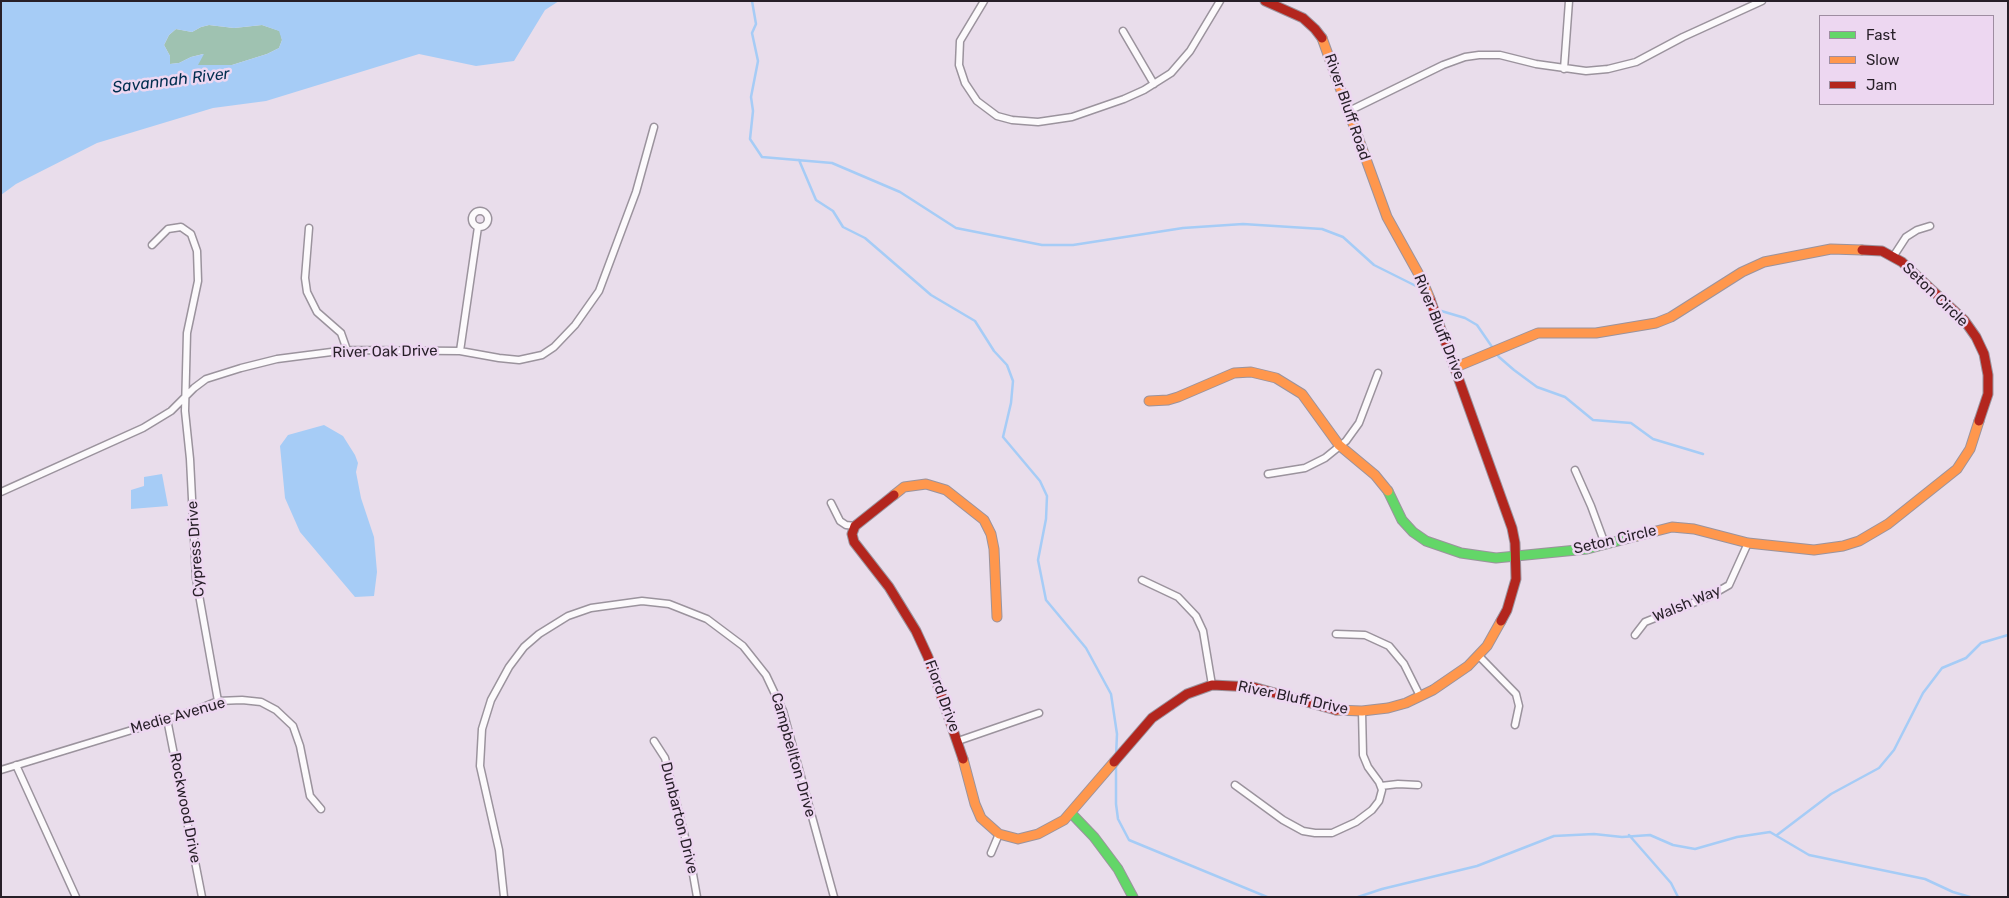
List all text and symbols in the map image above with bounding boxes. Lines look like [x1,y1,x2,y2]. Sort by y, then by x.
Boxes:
legend [1819,15,1994,105]
text: Fast [1866,26,1896,44]
street label: River Bluff Road [1320,51,1374,163]
text: Slow [1866,51,1899,69]
water label: Savannah River [111,64,231,98]
text: Jam [1866,76,1897,94]
street label: Seton Circle [1898,259,1972,331]
street label: River Bluff Drive [1410,272,1468,382]
street label: River Oak Drive [332,342,438,362]
street label: Cypress Drive [184,500,208,598]
street label: Seton Circle [1572,522,1658,558]
street label: Walsh Way [1650,582,1724,626]
street label: Fiord Drive [921,658,963,734]
street label: River Bluff Drive [1236,678,1350,718]
street label: Campbellton Drive [767,691,819,819]
street label: Medie Avenue [129,694,227,738]
street label: Rockwood Drive [165,751,205,865]
street label: Dunbarton Drive [656,760,702,876]

